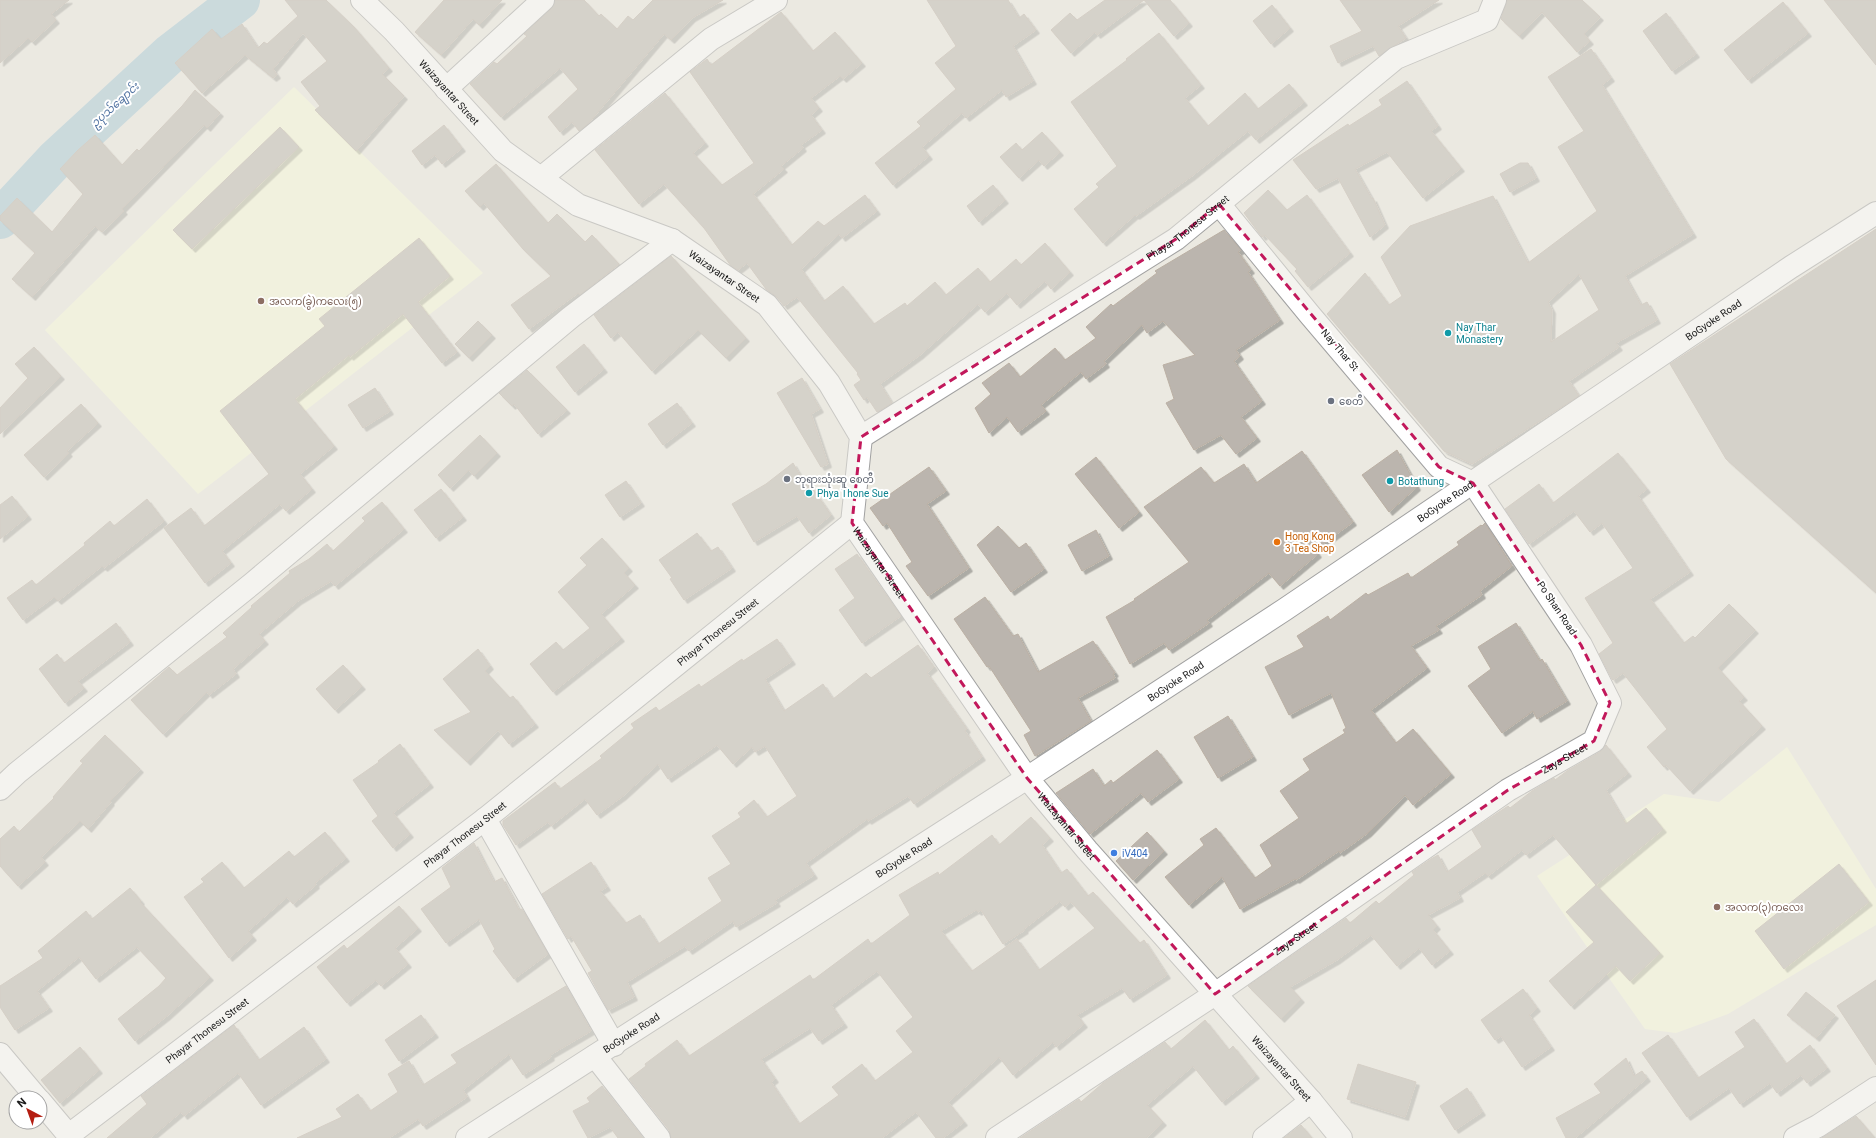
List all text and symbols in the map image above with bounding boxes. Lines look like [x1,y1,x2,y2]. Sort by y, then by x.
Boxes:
street label: Waizayantar Street [417,57,482,127]
water label: ဥပုသ်ချောင်း [87,78,145,132]
street label: Phayar Thonesu Street [1144,193,1231,262]
street label: Waizayantar Street [687,248,762,304]
place label: အလက(ခွဲ)ကလေး(၅) [269,294,362,310]
marker: အလက(ခွဲ)ကလေး(၅) [256,296,266,306]
street label: BoGyoke Road [1683,297,1743,342]
place label: Nay Thar Monastery [1456,322,1504,345]
street label: Nay Thar St [1319,327,1361,373]
marker: Nay Thar Monastery [1443,328,1453,338]
place label: စေတီ [1339,394,1363,407]
marker: စေတီ [1326,396,1336,406]
place label: ဘုရားသုံးဆူ စေတီ [795,472,874,488]
marker: ဘုရားသုံးဆူ စေတီ [782,474,792,484]
marker: Botathung [1385,476,1395,486]
place label: Botathung [1398,476,1444,487]
street label: BoGyoke Road [1415,478,1475,524]
marker: Phya Thone Sue [804,488,814,498]
place label: Phya Thone Sue [817,488,888,499]
street label: Waizayantar Street [851,525,907,600]
place label: Hong Kong 3 Tea Shop [1285,531,1335,554]
marker: Hong Kong 3 Tea Shop [1272,537,1282,547]
street label: Po Shan Road [1535,579,1579,637]
street label: Phayar Thonesu Street [675,596,760,667]
street label: BoGyoke Road [1145,659,1206,703]
street label: Zaya Street [1540,741,1589,775]
street label: Waizayantar Street [1036,790,1098,861]
street label: Phayar Thonesu Street [421,799,508,869]
street label: BoGyoke Road [873,835,934,880]
marker: iV404 [1109,848,1119,858]
place label: iV404 [1122,848,1148,859]
marker: အလက(၃)ကလေး [1712,902,1722,912]
place label: အလက(၃)ကလေး [1725,902,1803,916]
street label: Zaya Street [1271,919,1319,957]
street label: Phayar Thonesu Street [163,996,250,1065]
street label: BoGyoke Road [601,1010,661,1055]
street label: Waizayantar Street [1250,1033,1314,1103]
north arrow [8,1090,48,1130]
text: N [15,1095,29,1110]

